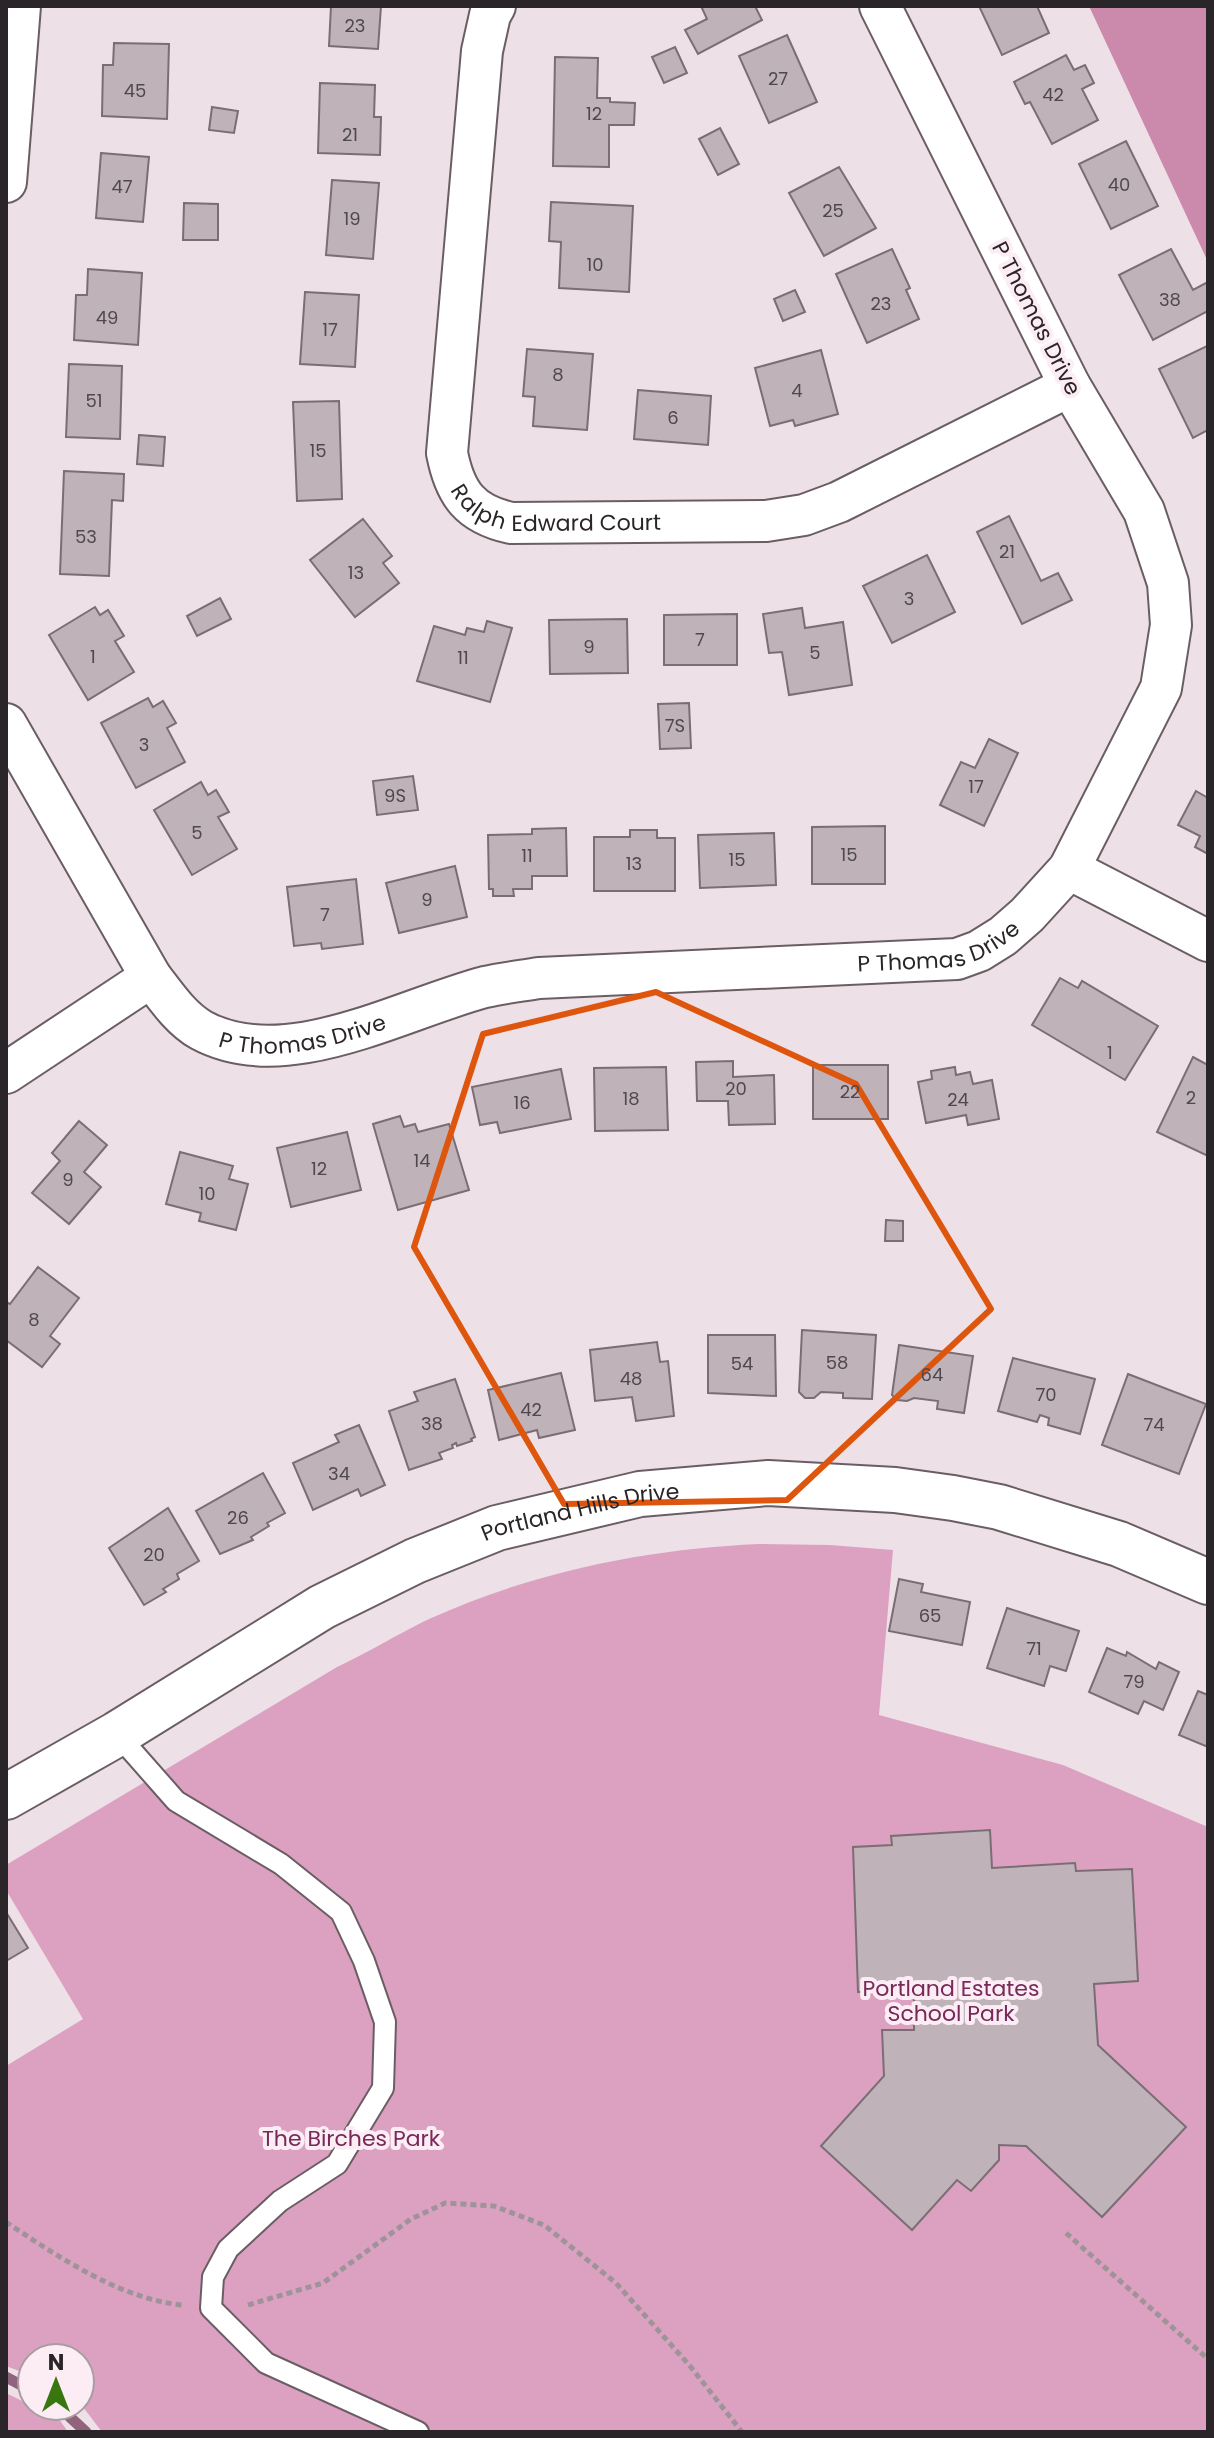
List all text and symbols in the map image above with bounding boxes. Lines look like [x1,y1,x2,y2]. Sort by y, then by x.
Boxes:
house number: 23 [345,13,365,38]
house number: 27 [768,66,788,91]
house number: 45 [124,78,146,103]
house number: 42 [1042,82,1064,107]
house number: 12 [586,101,602,126]
house number: 21 [342,122,358,147]
house number: 40 [1108,172,1130,197]
house number: 47 [111,174,133,199]
house number: 25 [822,198,844,223]
house number: 19 [343,206,361,231]
street label: P Thomas Drive [984,236,1089,400]
house number: 10 [586,252,604,277]
house number: 38 [1159,287,1181,312]
house number: 23 [871,291,891,316]
house number: 49 [96,305,118,330]
house number: 17 [322,317,338,342]
house number: 8 [552,362,564,387]
house number: 4 [791,378,803,403]
house number: 51 [85,388,103,413]
house number: 6 [667,405,679,430]
house number: 15 [309,438,327,463]
street label: Ralph Edward Court [443,478,661,539]
house number: 53 [75,524,97,549]
house number: 21 [999,539,1015,564]
house number: 13 [348,560,364,585]
house number: 3 [904,586,914,611]
house number: 7 [695,627,705,652]
house number: 9 [583,634,595,659]
house number: 5 [809,640,821,665]
house number: 1 [90,644,96,669]
house number: 11 [457,645,469,670]
house number: 7S [665,713,685,738]
house number: 3 [139,732,149,757]
house number: 17 [968,774,984,799]
house number: 9S [384,783,406,808]
house number: 5 [191,820,203,845]
house number: 15 [840,842,858,867]
house number: 11 [521,843,533,868]
house number: 15 [728,847,746,872]
house number: 13 [626,851,642,876]
house number: 9 [421,887,433,912]
house number: 7 [320,902,330,927]
street label: P Thomas Drive [857,913,1027,980]
street label: P Thomas Drive [215,1007,390,1062]
house number: 1 [1107,1040,1113,1065]
house number: 20 [725,1076,747,1101]
house number: 22 [840,1079,860,1104]
house number: 2 [1186,1085,1196,1110]
house number: 18 [622,1086,640,1111]
house number: 24 [947,1087,969,1112]
house number: 16 [513,1090,531,1115]
house number: 14 [413,1148,431,1173]
house number: 12 [311,1156,327,1181]
house number: 9 [62,1167,74,1192]
house number: 10 [198,1181,216,1206]
house number: 8 [28,1307,40,1332]
house number: 58 [826,1350,848,1375]
house number: 54 [731,1351,753,1376]
house number: 64 [921,1362,943,1387]
house number: 48 [620,1366,642,1391]
house number: 70 [1035,1382,1057,1407]
house number: 42 [520,1397,542,1422]
house number: 38 [421,1411,443,1436]
house number: 74 [1143,1412,1165,1437]
house number: 34 [328,1461,350,1486]
street label: Portland Hills Drive [476,1476,680,1549]
house number: 26 [227,1505,249,1530]
house number: 20 [143,1542,165,1567]
house number: 65 [919,1603,941,1628]
house number: 71 [1026,1636,1042,1661]
house number: 79 [1123,1669,1145,1694]
park label: Portland Estates School Park [863,1973,1039,2029]
park label: The Birches Park [262,2123,441,2154]
north arrow [16,2342,96,2422]
text: N [48,2347,64,2378]

